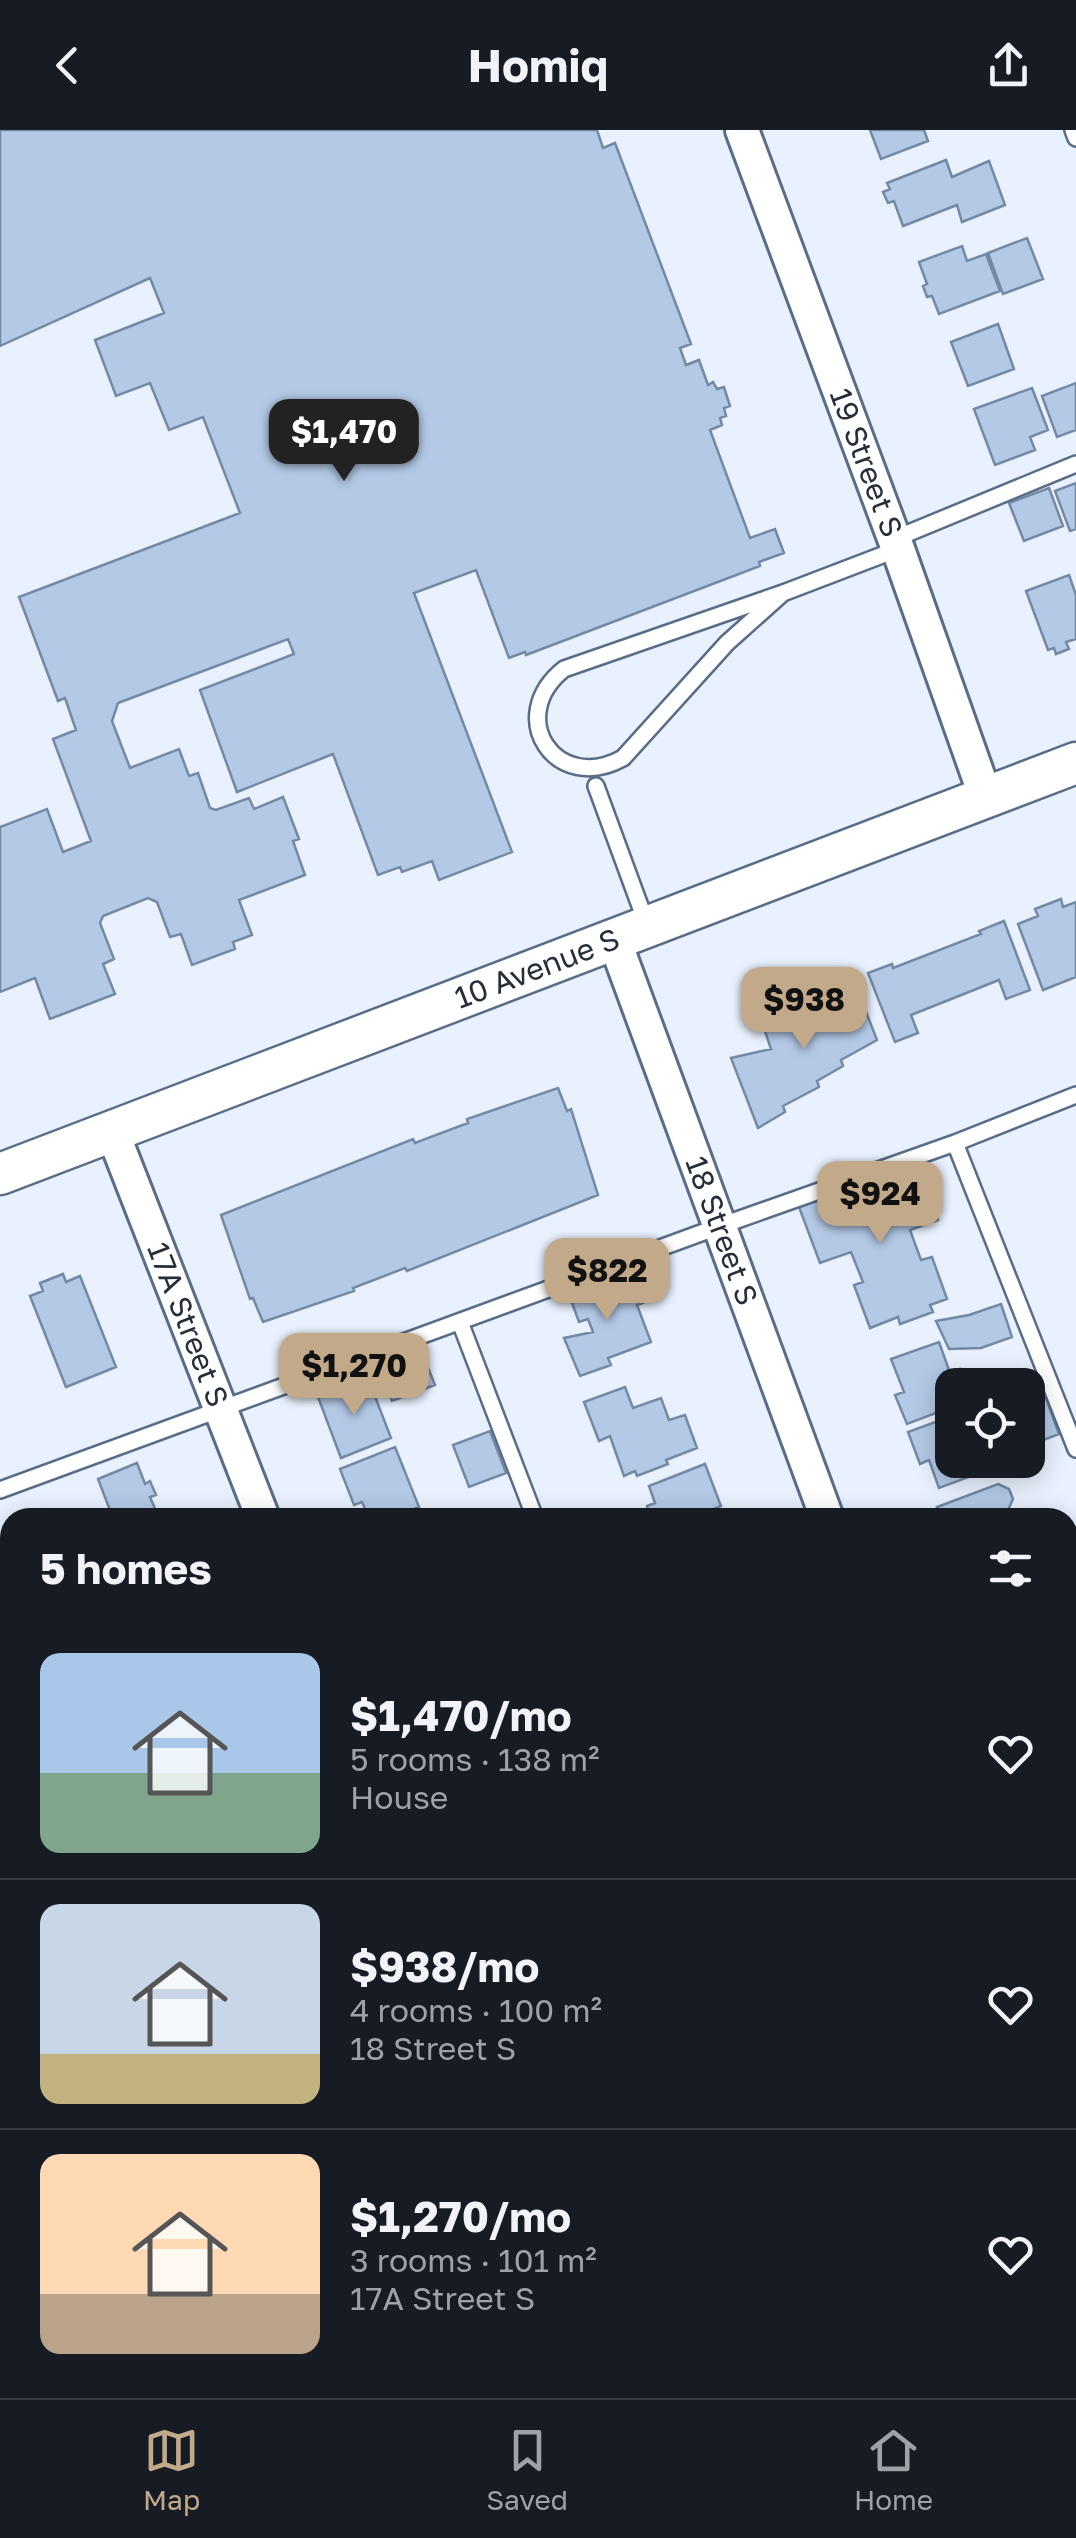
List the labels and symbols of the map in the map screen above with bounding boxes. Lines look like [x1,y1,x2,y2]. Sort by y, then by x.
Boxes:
street label: 19 Street S [823,383,911,542]
pin: $1,470 [263,399,425,484]
street label: 10 Avenue S [449,920,624,1016]
pin: $938 [745,967,863,1052]
street label: 18 Street S [679,1151,766,1310]
pin: $924 [821,1161,939,1246]
street label: 17A Street S [140,1237,237,1412]
pin: $822 [548,1238,666,1323]
pin: $1,270 [273,1333,435,1418]

